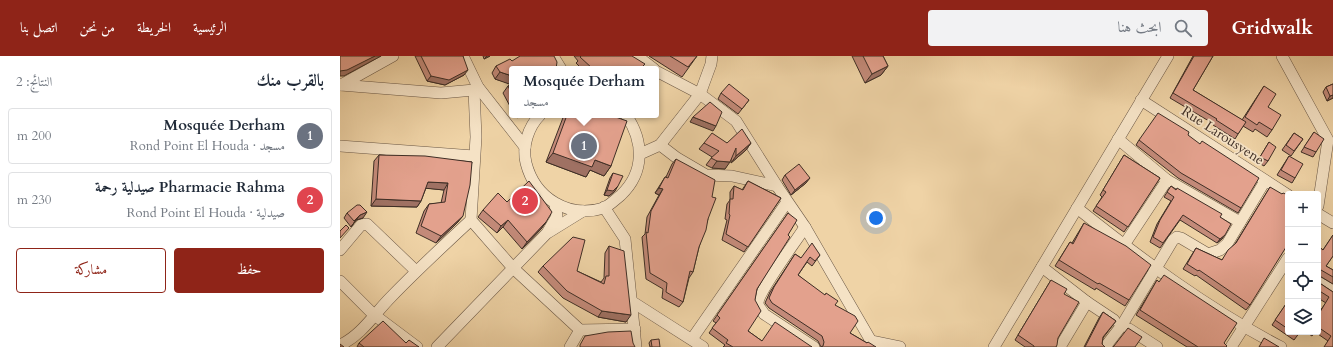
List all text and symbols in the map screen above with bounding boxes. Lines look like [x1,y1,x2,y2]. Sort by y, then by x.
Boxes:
search box [928,10,1208,46]
text: Gridwalk [1232,15,1313,41]
text: ابحث هنا [1117,17,1162,37]
icon: search [1172,17,1194,39]
text: اتصل بنا [20,18,58,37]
text: من نحن [80,18,115,37]
text: الخريطة [137,18,171,37]
text: الرئيسية [193,18,227,37]
popup [509,66,659,118]
text: بالقرب منك [257,69,324,92]
text: Mosquée Derham [523,71,645,91]
text: النتائج: 2 [16,73,52,91]
text: مسجد [523,93,549,111]
street label: Rue Larousyene [1178,102,1268,169]
text: Mosquée Derham [164,115,285,135]
text: 200 m [17,127,51,145]
text: 1 [307,127,313,145]
pin: 1 [571,131,597,161]
text: مسجد · Rond Point El Houda [130,137,285,155]
text: Pharmacie Rahma صيدلية رحمة [95,177,285,197]
pin: 2 [512,186,538,216]
text: 230 m [17,191,51,209]
text: 2 [307,191,313,209]
map controls [1285,191,1321,335]
button: + [1285,191,1321,227]
text: صيدلية · Rond Point El Houda [126,204,285,222]
your location [866,208,886,228]
button: − [1285,227,1321,263]
button: مشاركة [16,248,166,293]
button: حفظ [174,248,324,293]
button: locate [1285,263,1321,299]
button: layers [1285,299,1321,335]

